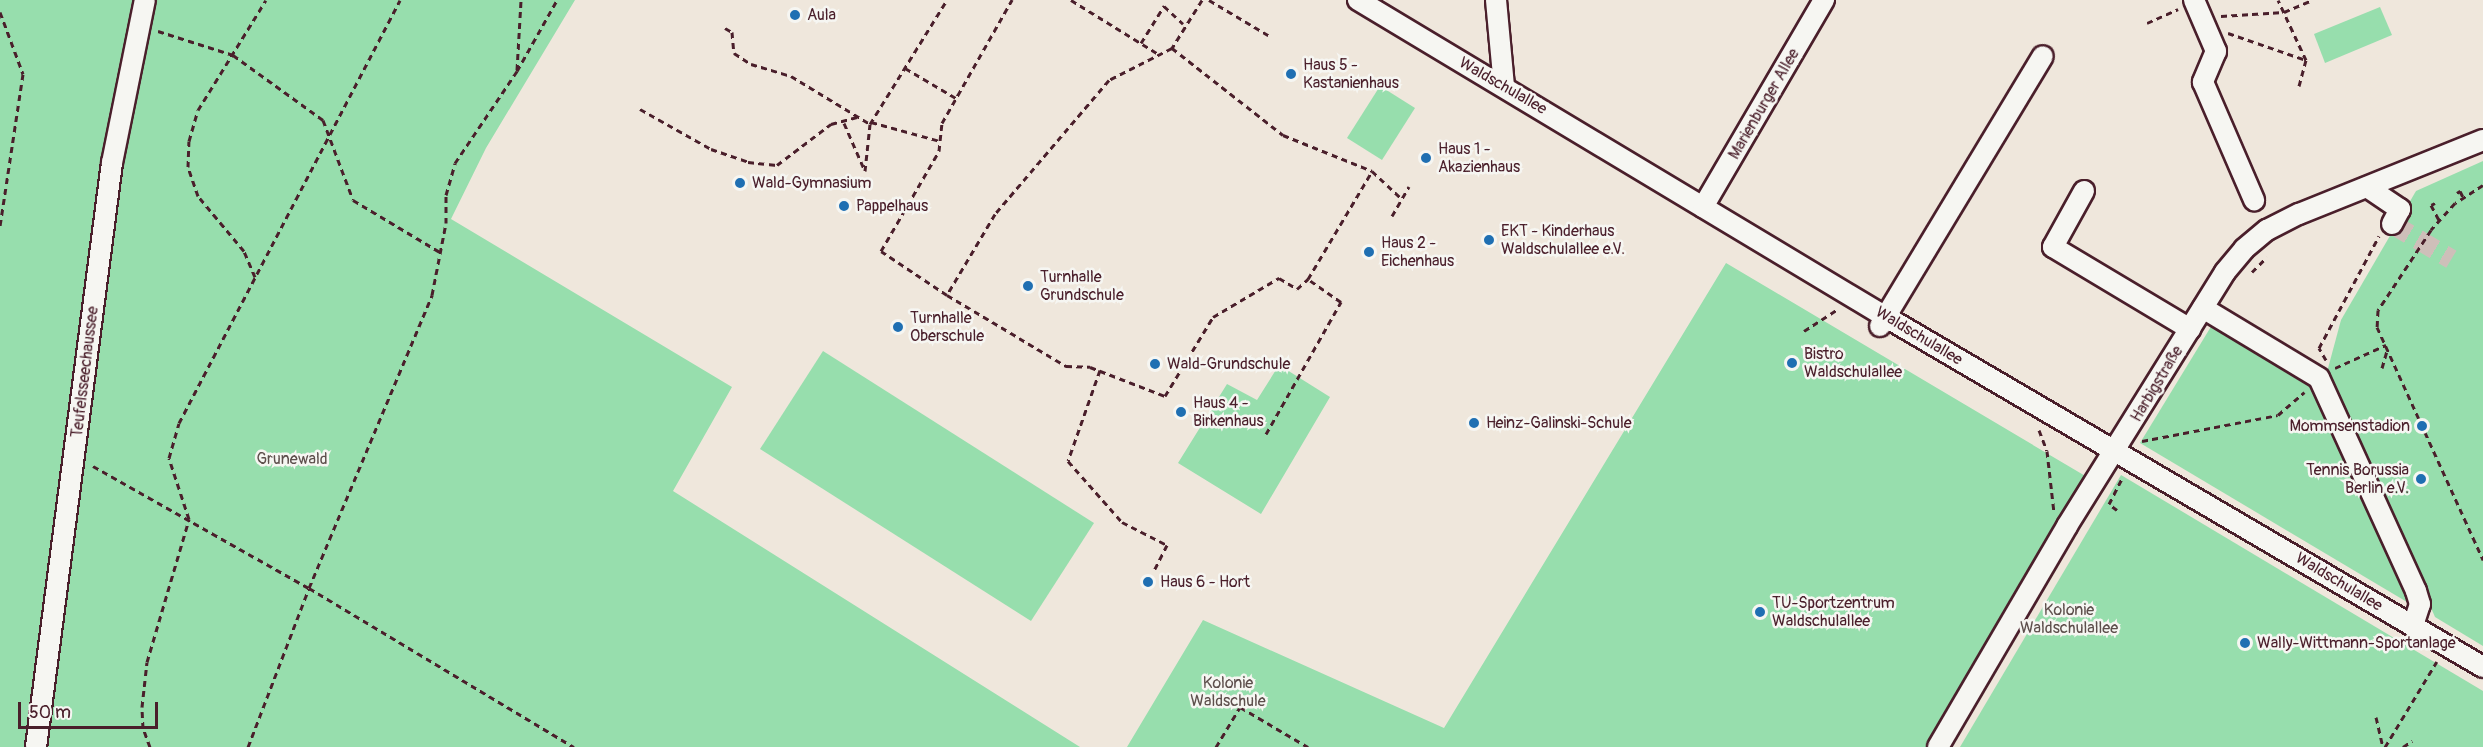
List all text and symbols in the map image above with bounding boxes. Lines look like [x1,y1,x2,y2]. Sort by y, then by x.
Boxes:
place label: Aula [807,5,836,25]
marker: Aula [788,8,802,22]
street label: Marienburger Allee [1725,45,1803,163]
street label: Waldschulallee [1456,53,1550,119]
place label: Haus 5 - Kastanienhaus [1303,55,1399,93]
marker: Haus 5 - Kastanienhaus [1284,67,1298,81]
place label: Haus 1 - Akazienhaus [1438,139,1520,177]
marker: Haus 1 - Akazienhaus [1419,151,1433,165]
place label: Wald-Gymnasium [752,173,871,193]
marker: Wald-Gymnasium [733,176,747,190]
place label: Pappelhaus [856,196,928,216]
marker: Pappelhaus [837,199,851,213]
place label: EKT - Kinderhaus Waldschulallee e.V. [1501,221,1625,259]
place label: Haus 2 - Eichenhaus [1381,233,1454,271]
marker: EKT - Kinderhaus Waldschulallee e.V. [1482,233,1496,247]
marker: Haus 2 - Eichenhaus [1362,245,1376,259]
place label: Turnhalle Grundschule [1040,267,1124,305]
marker: Turnhalle Grundschule [1021,279,1035,293]
street label: Waldschulallee [1872,302,1966,370]
street label: Teufelsseechaussee [67,305,103,439]
place label: Turnhalle Oberschule [910,308,984,346]
marker: Turnhalle Oberschule [891,320,905,334]
street label: Harbigstraße [2127,342,2187,426]
place label: Bistro Waldschulallee [1804,344,1902,382]
place label: Wald-Grundschule [1167,354,1290,374]
marker: Bistro Waldschulallee [1785,356,1799,370]
marker: Wald-Grundschule [1148,357,1162,371]
place label: Haus 4 - Birkenhaus [1193,393,1264,431]
marker: Haus 4 - Birkenhaus [1174,405,1188,419]
place label: Heinz-Galinski-Schule [1486,413,1632,433]
marker: Heinz-Galinski-Schule [1467,416,1481,430]
place label: Mommsenstadion [2290,416,2410,436]
marker: Mommsenstadion [2415,419,2429,433]
park label: Grunewald [256,449,328,469]
place label: Tennis Borussia Berlin e.V. [2306,460,2409,498]
marker: Tennis Borussia Berlin e.V. [2414,472,2428,486]
street label: Waldschulallee [2292,548,2386,616]
place label: Haus 6 - Hort [1160,572,1250,592]
marker: Haus 6 - Hort [1141,575,1155,589]
place label: TU-Sportzentrum Waldschulallee [1772,593,1895,631]
park label: Kolonie Waldschulallee [2020,600,2118,638]
marker: TU-Sportzentrum Waldschulallee [1753,605,1767,619]
place label: Wally-Wittmann-Sportanlage [2257,633,2456,653]
marker: Wally-Wittmann-Sportanlage [2238,636,2252,650]
park label: Kolonie Waldschule [1190,673,1266,711]
scale bar [21,690,160,728]
text: 50 m [29,701,71,724]

